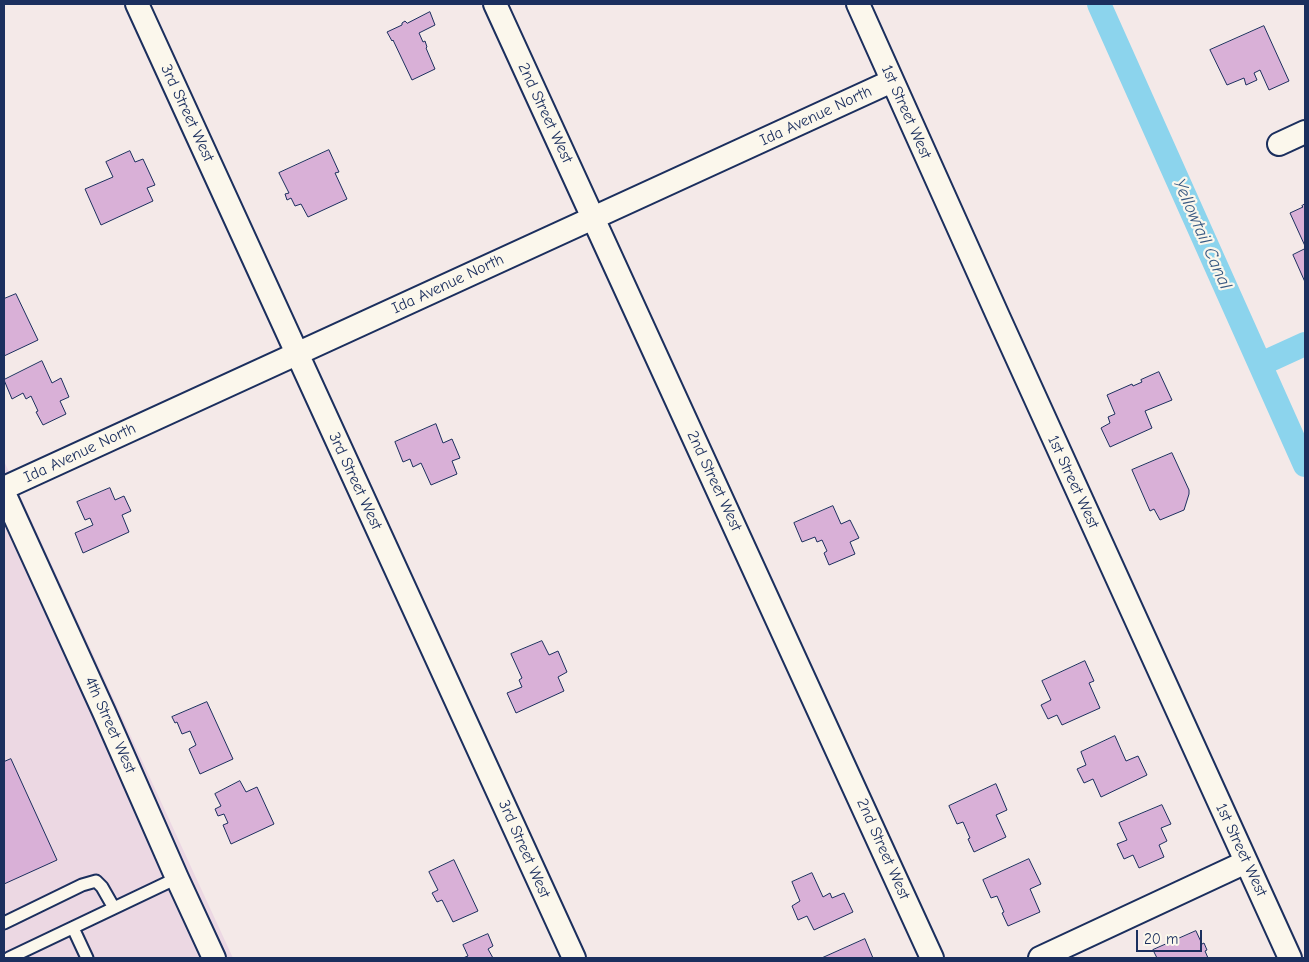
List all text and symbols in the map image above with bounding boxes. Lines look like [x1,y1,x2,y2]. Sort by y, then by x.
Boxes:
street label: 2nd Street West [513,60,577,166]
street label: 3rd Street West [156,61,218,165]
street label: 1st Street West [877,62,935,162]
street label: Ida Avenue North [757,82,875,150]
water label: Yellowtail Canal [1168,175,1236,293]
street label: Ida Avenue North [389,250,507,318]
street label: Ida Avenue North [21,419,139,487]
street label: 2nd Street West [682,428,746,534]
street label: 3rd Street West [324,429,386,533]
street label: 1st Street West [1043,432,1103,532]
street label: 4th Street West [80,674,140,776]
street label: 2nd Street West [852,796,914,902]
street label: 3rd Street West [494,797,554,901]
street label: 1st Street West [1211,800,1271,900]
scale bar [1139,920,1205,952]
text: 20 m [1144,930,1178,948]

